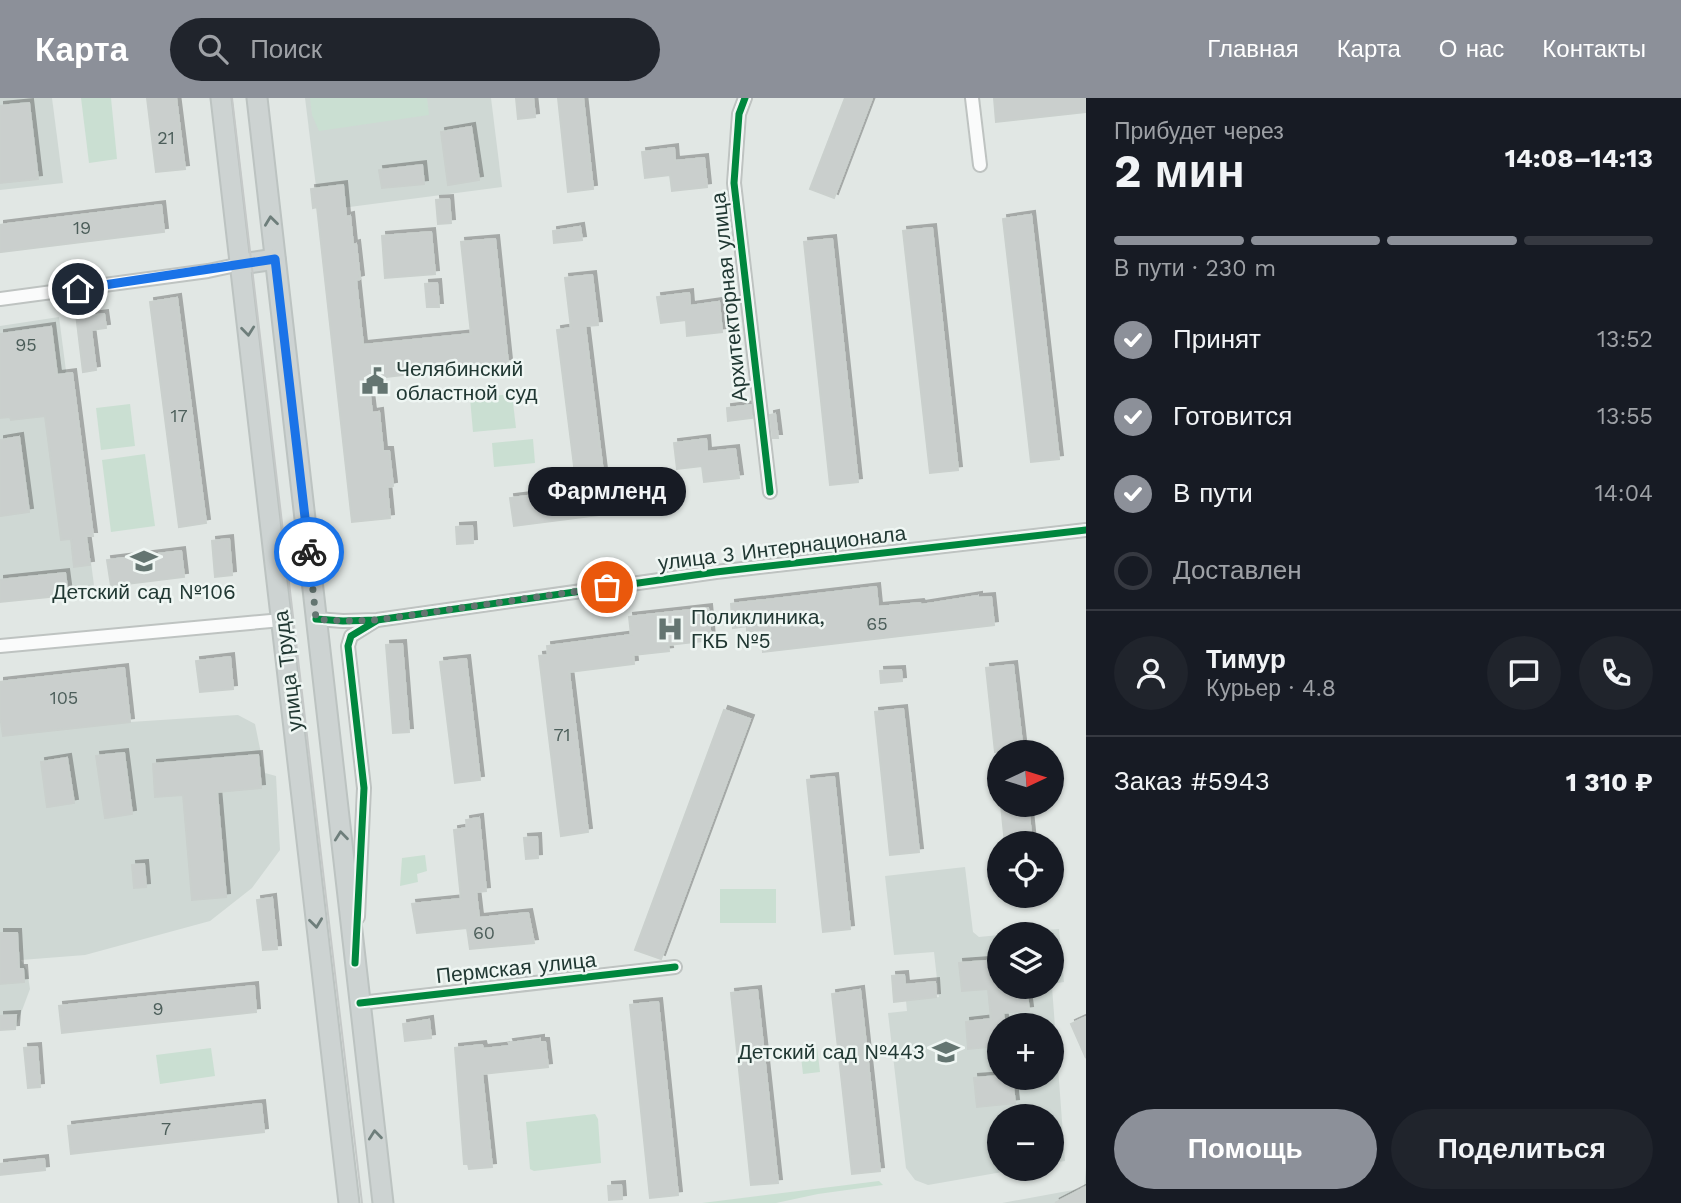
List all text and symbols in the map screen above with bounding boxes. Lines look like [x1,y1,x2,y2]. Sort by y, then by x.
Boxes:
search box [170,18,660,81]
text: Карта [35,30,128,69]
icon: search [194,30,232,68]
text: Поиск [250,34,322,64]
text: Главная [1207,35,1299,63]
text: Карта [1337,35,1401,63]
text: О нас [1439,35,1504,63]
text: Контакты [1542,35,1646,63]
text: Прибудет через [1114,118,1284,145]
house number: 21 [157,127,175,148]
text: 14:08–14:13 [1505,143,1653,173]
text: 2 мин [1114,144,1245,198]
street label: Архитекторная улица [705,191,752,403]
one-way arrow [264,215,279,226]
house number: 19 [73,217,91,238]
text: В пути · 230 m [1114,255,1276,282]
pin [48,259,108,319]
icon: home [59,270,97,308]
icon: check [1114,321,1152,359]
text: Принят [1173,324,1261,354]
one-way arrow [241,326,256,337]
text: 13:52 [1597,326,1653,353]
house number: 95 [15,334,37,355]
place label: Челябинский областной суд [396,356,538,405]
public building icon: Челябинский областной суд [360,366,390,396]
icon: check [1114,398,1152,436]
text: Готовится [1173,401,1292,431]
text: 13:55 [1597,403,1653,430]
house number: 17 [170,405,188,426]
callout: Фармленд [528,468,686,517]
icon: check [1114,475,1152,513]
text: Фармленд [548,478,666,505]
text: В пути [1173,478,1253,508]
text: 14:04 [1595,480,1653,507]
courier [274,517,344,587]
street label: улица 3 Интернационала [657,520,908,575]
icon: bike [290,533,328,571]
school or university icon: Детский сад №106 [129,546,159,576]
text: Доставлен [1173,555,1302,585]
pin [577,557,637,617]
icon: bag [588,568,626,606]
place label: Детский сад №106 [52,579,236,604]
place label: Поликлиника, ГКБ №5 [691,604,825,653]
street label: улица Труда [268,609,307,733]
house number: 65 [866,613,888,634]
hospital icon: Поликлиника, ГКБ №5 [655,614,685,644]
button: person [1114,636,1188,710]
button: chat [1487,636,1561,710]
button: phone [1579,636,1653,710]
text: Тимур [1206,644,1286,674]
text: Курьер · 4.8 [1206,675,1336,702]
house number: 105 [50,687,78,708]
house number: 71 [553,724,571,745]
north arrow [987,740,1064,817]
map controls [987,740,1064,1181]
text: Заказ #5943 [1114,766,1270,796]
text: 1 310 ₽ [1566,767,1653,797]
one-way arrow [334,830,349,841]
button: locate [987,831,1064,908]
one-way arrow [309,917,324,928]
house number: 60 [473,922,495,943]
button: layers [987,922,1064,999]
street label: Пермская улица [435,947,598,988]
house number: 9 [152,998,164,1019]
button: + [987,1013,1064,1090]
school or university icon: Детский сад №443 [931,1037,961,1067]
place label: Детский сад №443 [738,1039,925,1064]
button: − [987,1104,1064,1181]
button: Помощь [1114,1109,1377,1189]
button: Поделиться [1391,1109,1653,1189]
house number: 7 [161,1118,171,1139]
one-way arrow [368,1129,383,1140]

